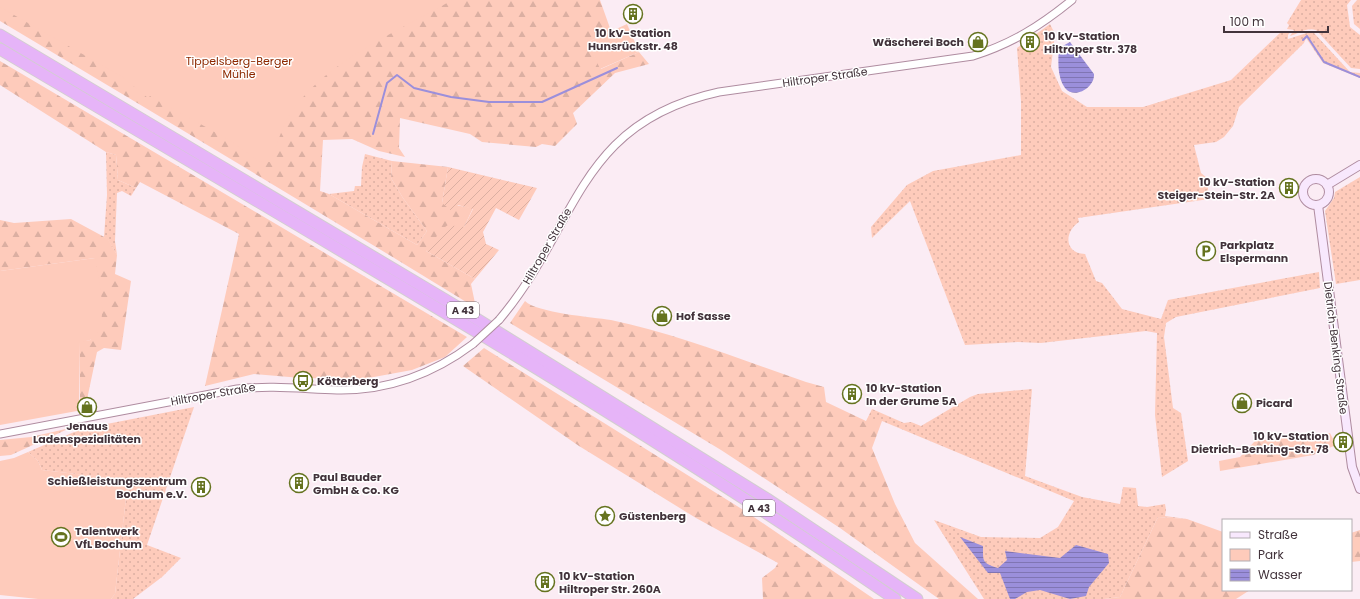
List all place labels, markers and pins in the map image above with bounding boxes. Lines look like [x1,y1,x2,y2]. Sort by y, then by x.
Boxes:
building icon: 10 kV-Station Hunsrückstr. 48 [622,3,644,25]
place label: 10 kV-Station Hunsrückstr. 48 [588,25,678,54]
place label: 10 kV-Station Hiltroper Str. 378 [1044,28,1137,57]
shop icon: Wäscherei Boch [967,31,989,53]
building icon: 10 kV-Station Hiltroper Str. 378 [1019,31,1041,53]
place label: Wäscherei Boch [873,34,964,50]
place label: 10 kV-Station Steiger-Stein-Str. 2A [1158,174,1275,203]
building icon: 10 kV-Station Steiger-Stein-Str. 2A [1278,177,1300,199]
place label: Parkplatz Elspermann [1220,237,1288,266]
parking icon: Parkplatz Elspermann [1195,240,1217,262]
shop icon: Hof Sasse [651,305,673,327]
place label: Hof Sasse [676,308,731,324]
bus stop icon: Kötterberg [292,370,314,392]
place label: Kötterberg [317,373,379,389]
place label: 10 kV-Station In der Grume 5A [866,380,957,409]
building icon: 10 kV-Station In der Grume 5A [841,383,863,405]
shop icon: Picard [1231,392,1253,414]
place label: Picard [1256,395,1292,411]
shop icon: Jenaus Ladenspezialitäten [76,396,98,418]
place label: Jenaus Ladenspezialitäten [33,418,141,447]
place label: 10 kV-Station Dietrich-Benking-Str. 78 [1191,428,1329,457]
building icon: 10 kV-Station Dietrich-Benking-Str. 78 [1332,431,1354,453]
place label: Paul Bauder GmbH & Co. KG [313,469,399,498]
building icon: Paul Bauder GmbH & Co. KG [288,472,310,494]
place label: Schießleistungszentrum Bochum e.V. [48,473,187,502]
building icon: Schießleistungszentrum Bochum e.V. [190,476,212,498]
place icon: Güstenberg [594,505,616,527]
place label: Güstenberg [619,508,686,524]
place label: Talentwerk VfL Bochum [75,523,142,552]
sports icon: Talentwerk VfL Bochum [50,526,72,548]
place label: 10 kV-Station Hiltroper Str. 260A [559,568,661,597]
building icon: 10 kV-Station Hiltroper Str. 260A [534,571,556,593]

